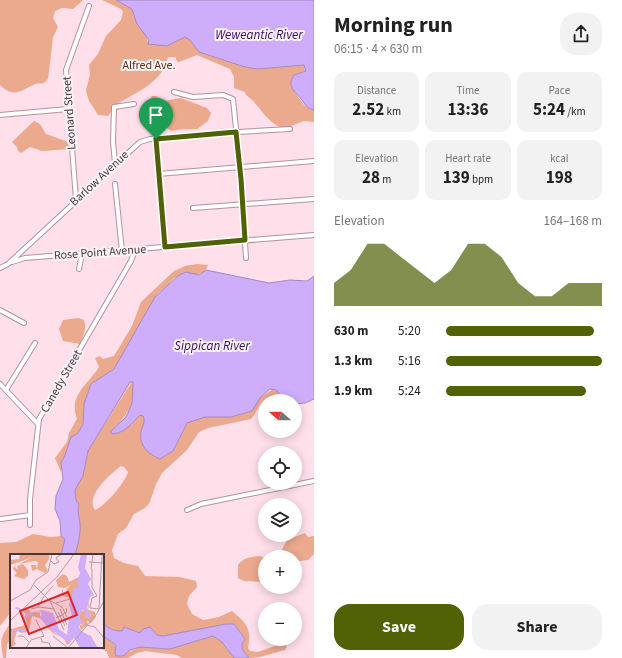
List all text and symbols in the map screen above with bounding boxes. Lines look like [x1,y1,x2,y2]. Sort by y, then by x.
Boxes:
text: Morning run [334,9,453,41]
button: share [560,13,602,55]
water label: Weweantic River [215,26,303,44]
text: 06:15 · 4 × 630 m [334,40,422,58]
park label: Alfred Ave. [122,57,176,74]
street label: Leonard Street [58,75,81,150]
text: Distance [357,83,396,98]
text: Time [456,83,480,98]
text: Pace [549,83,570,98]
pin [139,98,173,139]
text: 2.52 [352,98,384,122]
text: 13:36 [447,98,489,122]
text: 5:24 [533,98,565,122]
icon: arrive [145,104,167,126]
text: km [384,104,401,119]
text: /km [565,104,586,119]
street label: Barlow Avenue [66,147,133,210]
text: Elevation [355,151,398,166]
text: Heart rate [445,151,491,166]
text: kcal [550,151,569,166]
text: 28 [362,166,380,190]
text: 139 [443,166,470,190]
text: 198 [546,166,573,190]
text: m [380,172,391,187]
text: bpm [470,172,493,187]
text: Elevation [334,212,385,230]
text: 164–168 m [544,212,602,230]
street label: Rose Point Avenue [53,241,147,264]
text: 630 m [334,322,368,340]
text: 5:20 [398,322,421,340]
water label: Sippican River [174,337,250,355]
street label: Canedy Street [37,347,86,416]
text: 1.3 km [334,352,373,370]
text: 5:16 [398,352,421,370]
text: 1.9 km [334,382,373,400]
text: 5:24 [398,382,421,400]
north arrow [258,394,302,438]
map controls [258,394,302,646]
button: locate [258,446,302,490]
button: layers [258,498,302,542]
button: + [258,550,302,594]
inset map [10,554,104,648]
button: − [258,602,302,646]
button: Save [334,604,464,650]
button: Share [472,604,602,650]

